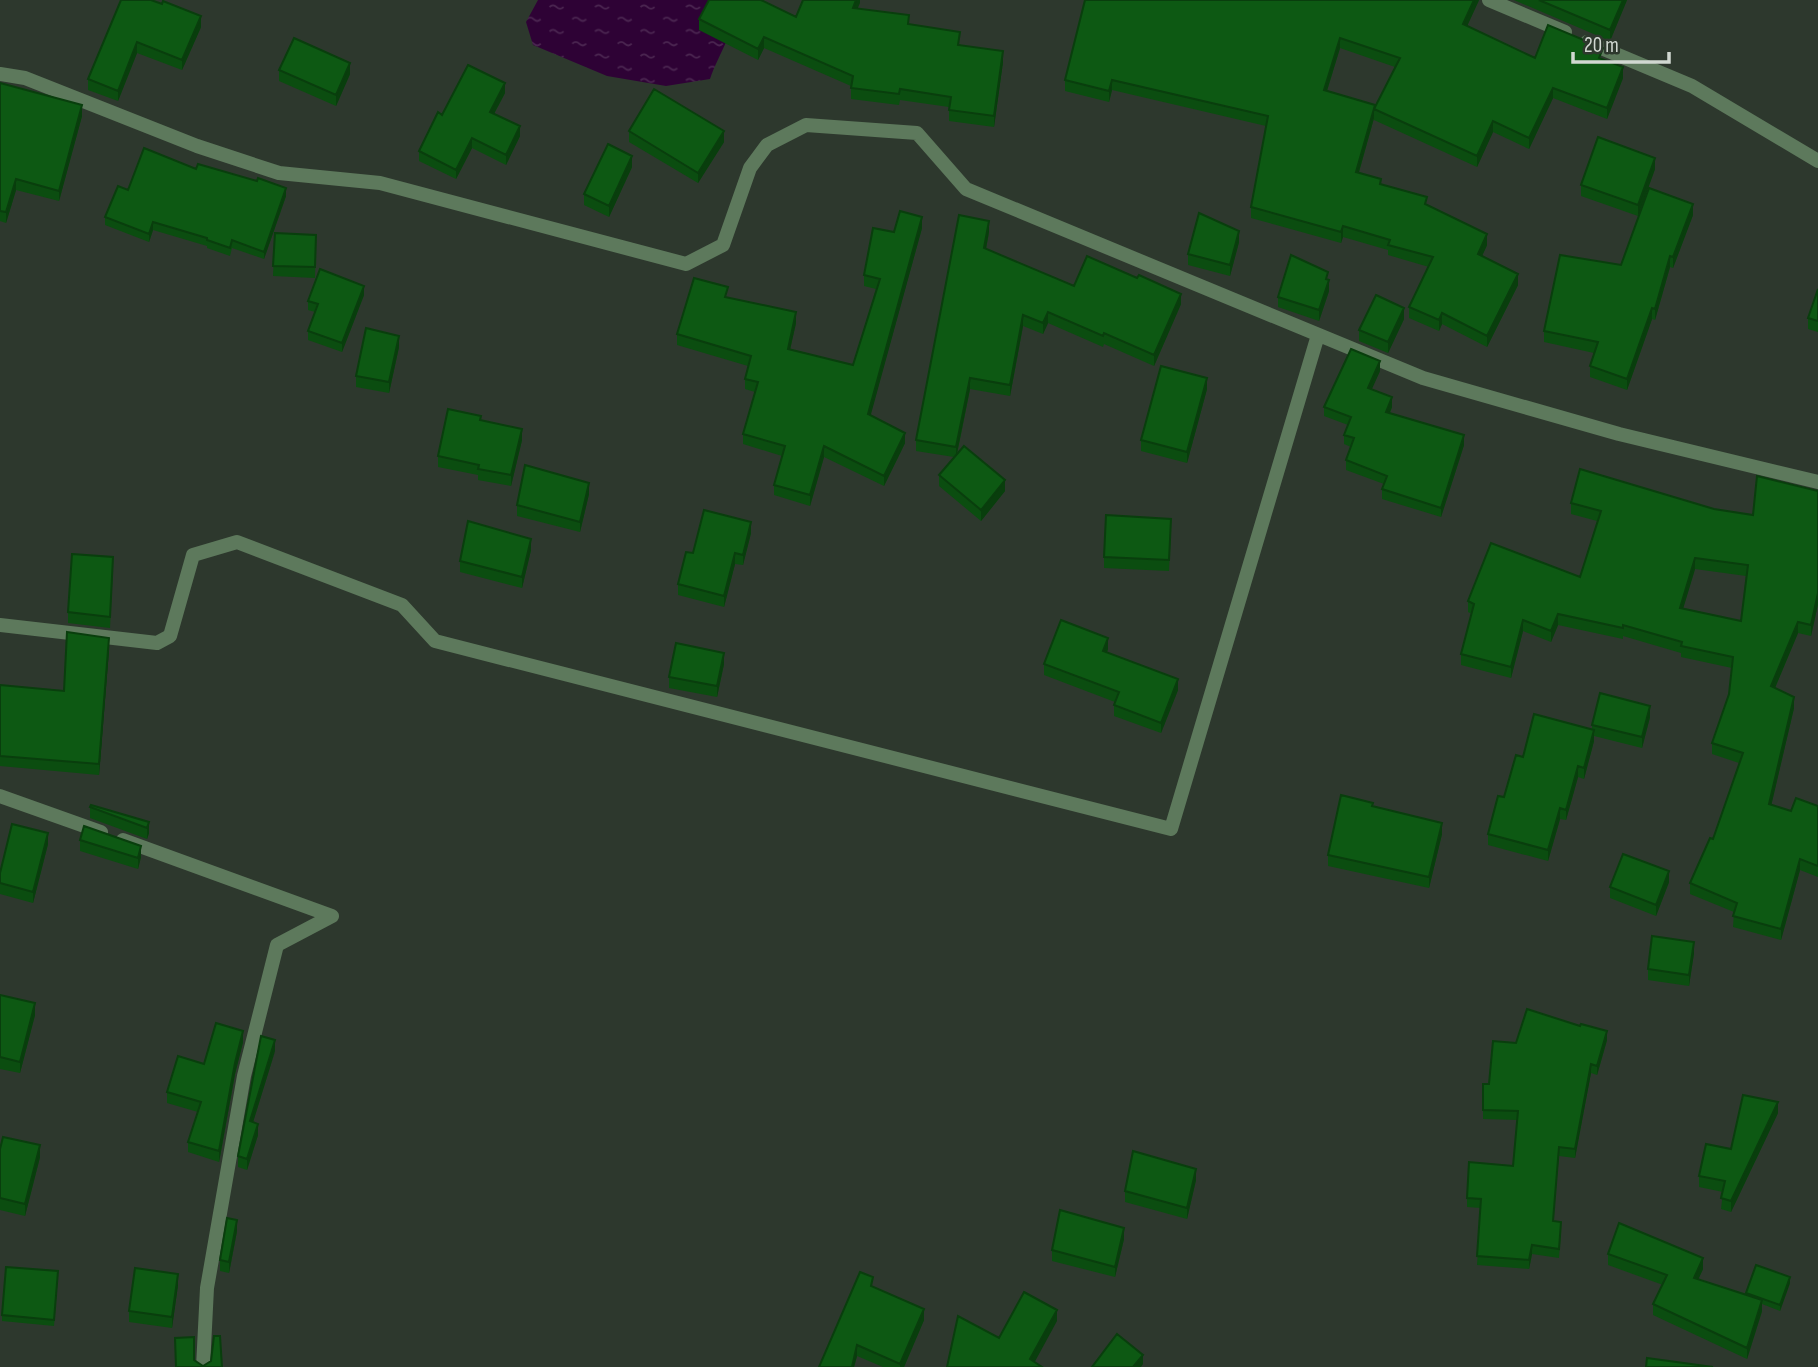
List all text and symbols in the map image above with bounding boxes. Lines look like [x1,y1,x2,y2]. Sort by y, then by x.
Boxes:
scale bar [1573,21,1669,65]
text: 20 m [1584,33,1619,58]

